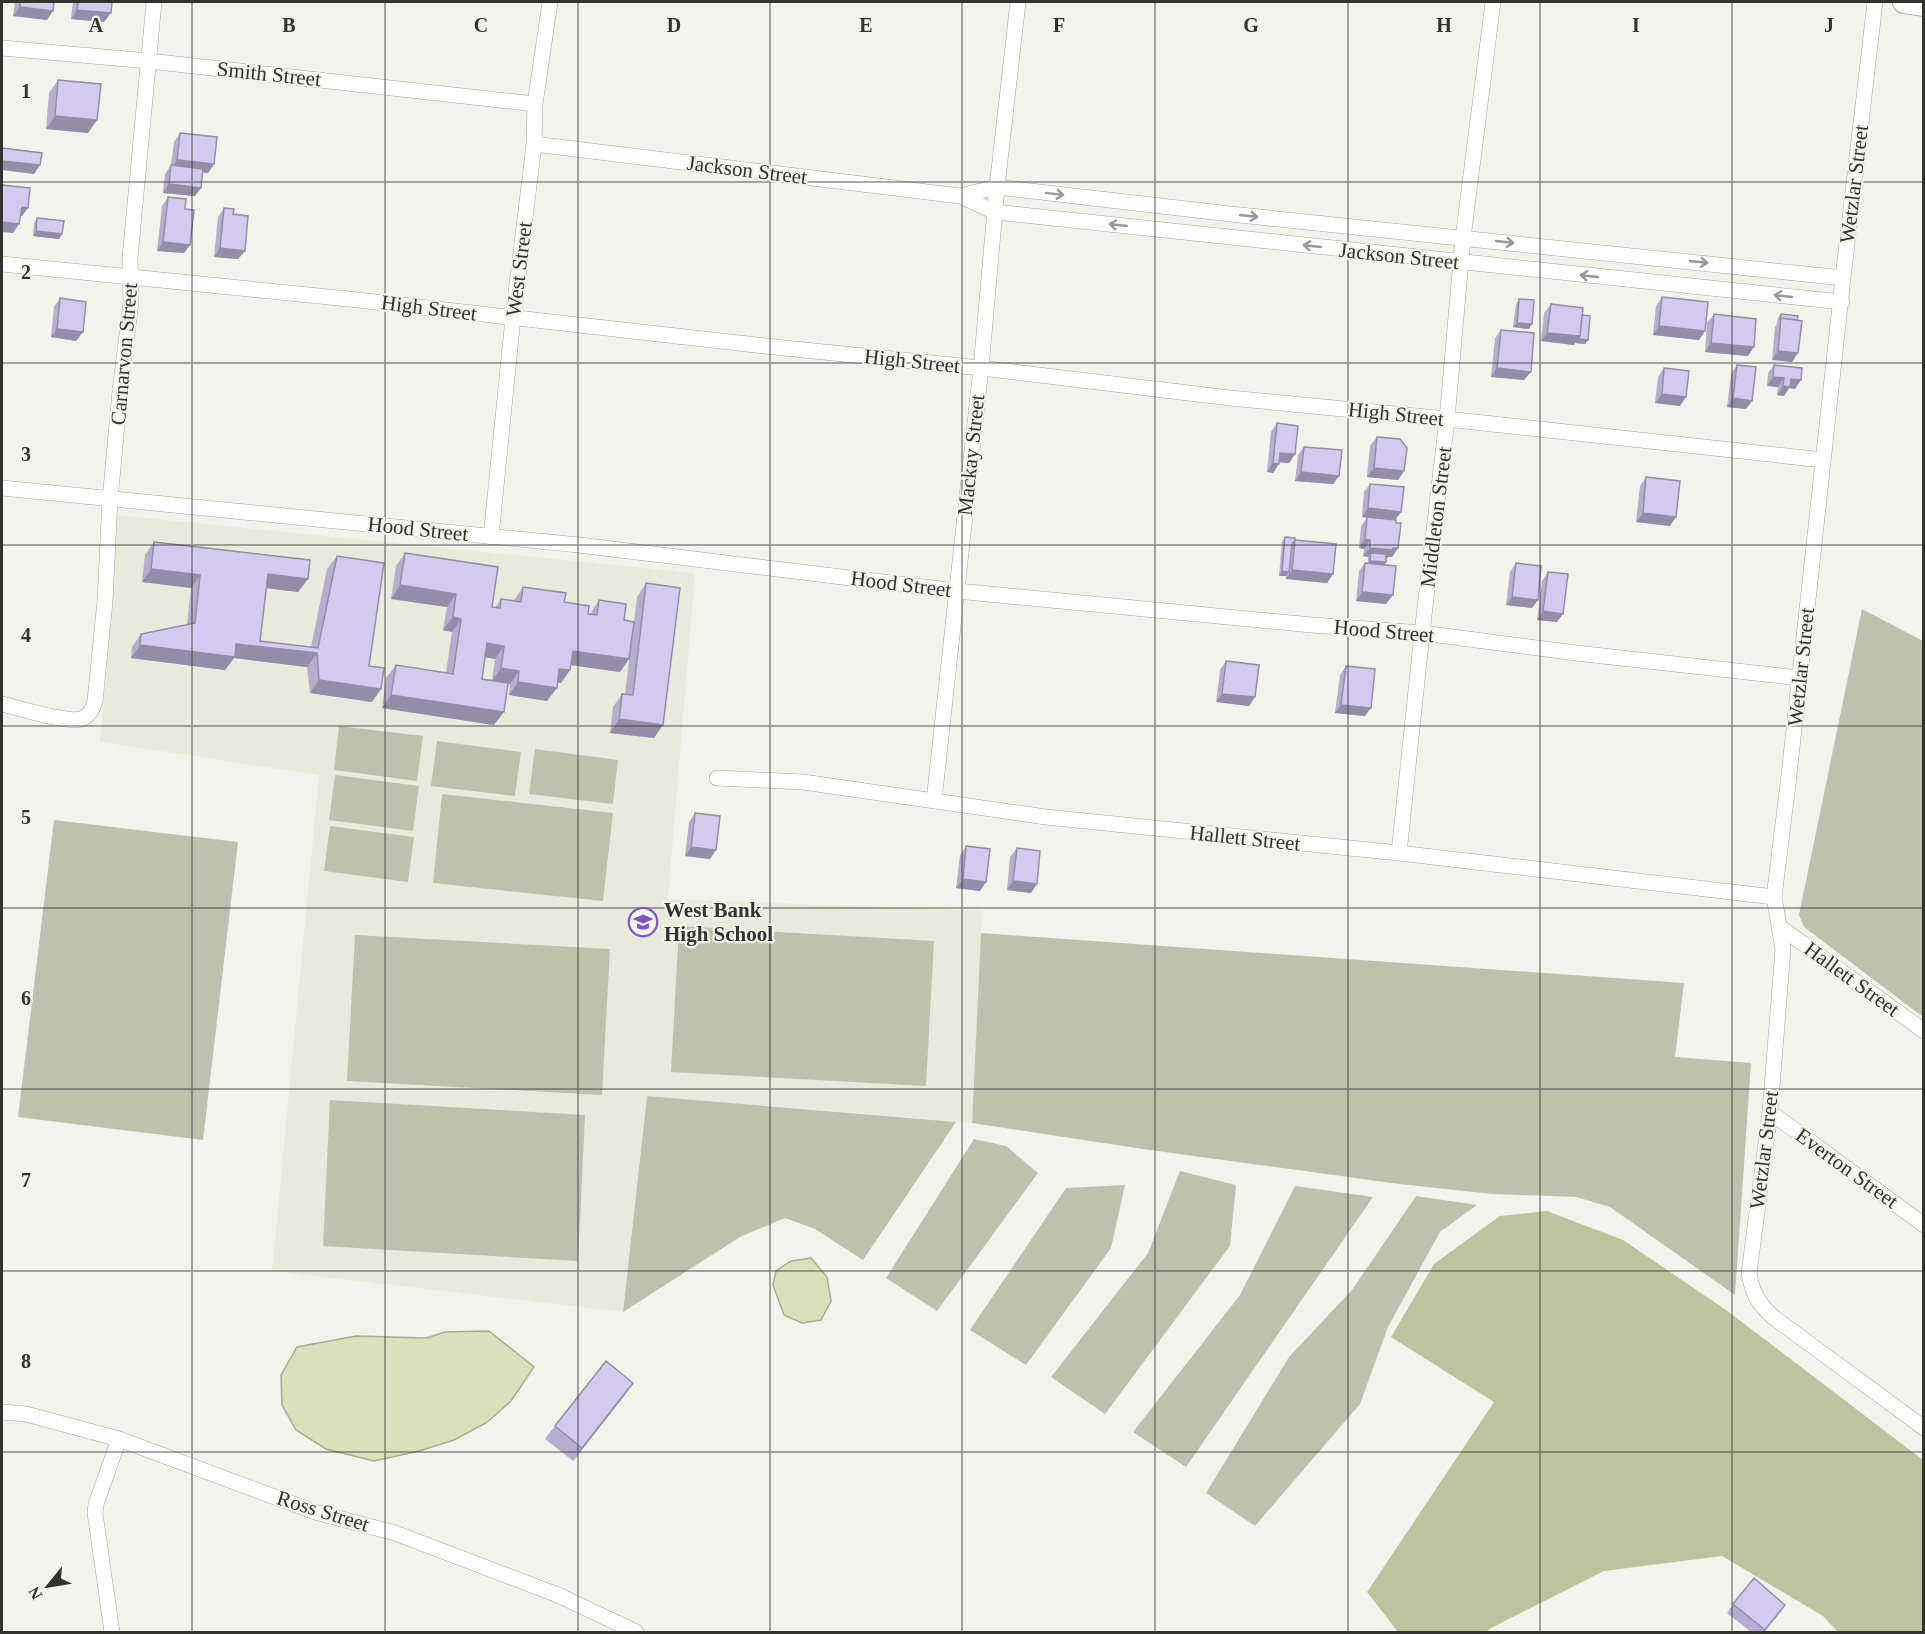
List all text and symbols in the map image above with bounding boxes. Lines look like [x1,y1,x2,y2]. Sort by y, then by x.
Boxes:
text: A [89,14,104,36]
text: B [282,14,296,36]
text: C [474,14,488,36]
text: D [667,14,681,36]
text: E [859,14,873,36]
text: F [1053,14,1065,36]
text: G [1243,14,1259,36]
text: H [1436,14,1452,36]
text: I [1632,14,1640,36]
text: J [1824,14,1834,36]
street label: Smith Street [216,57,322,91]
text: 1 [21,80,31,102]
street label: Wetzlar Street [1835,123,1873,245]
street label: Jackson Street [686,151,809,189]
one-way arrow [1045,188,1064,199]
one-way arrow [1238,211,1258,222]
one-way arrow [1109,219,1129,230]
street label: West Street [501,220,537,318]
one-way arrow [1495,237,1515,248]
street label: Jackson Street [1338,238,1460,274]
one-way arrow [1303,240,1322,251]
one-way arrow [1689,257,1709,268]
text: 2 [21,261,31,283]
one-way arrow [1580,270,1600,281]
street label: Carnarvon Street [106,282,142,426]
street label: High Street [380,290,478,326]
one-way arrow [1774,290,1794,301]
street label: High Street [863,344,961,378]
street label: Mackay Street [953,393,989,517]
street label: High Street [1347,397,1445,431]
text: 3 [21,443,31,465]
street label: Middleton Street [1415,445,1457,589]
street label: Hood Street [367,512,470,546]
street label: Hood Street [849,566,953,602]
street label: Wetzlar Street [1783,606,1819,727]
street label: Hood Street [1333,615,1435,647]
text: 4 [21,624,31,646]
text: 5 [21,806,31,828]
street label: Hallett Street [1188,820,1302,856]
place label: West Bank High School [664,898,773,946]
school or university icon: West Bank High School [627,906,659,938]
street label: Hallett Street [1800,937,1904,1022]
text: 6 [21,987,31,1009]
street label: Wetzlar Street [1745,1089,1783,1211]
street label: Everton Street [1791,1123,1903,1213]
text: 7 [21,1169,31,1191]
text: 8 [21,1350,31,1372]
street label: Ross Street [274,1486,372,1536]
north arrow [18,1556,78,1616]
text: N [25,1584,46,1603]

